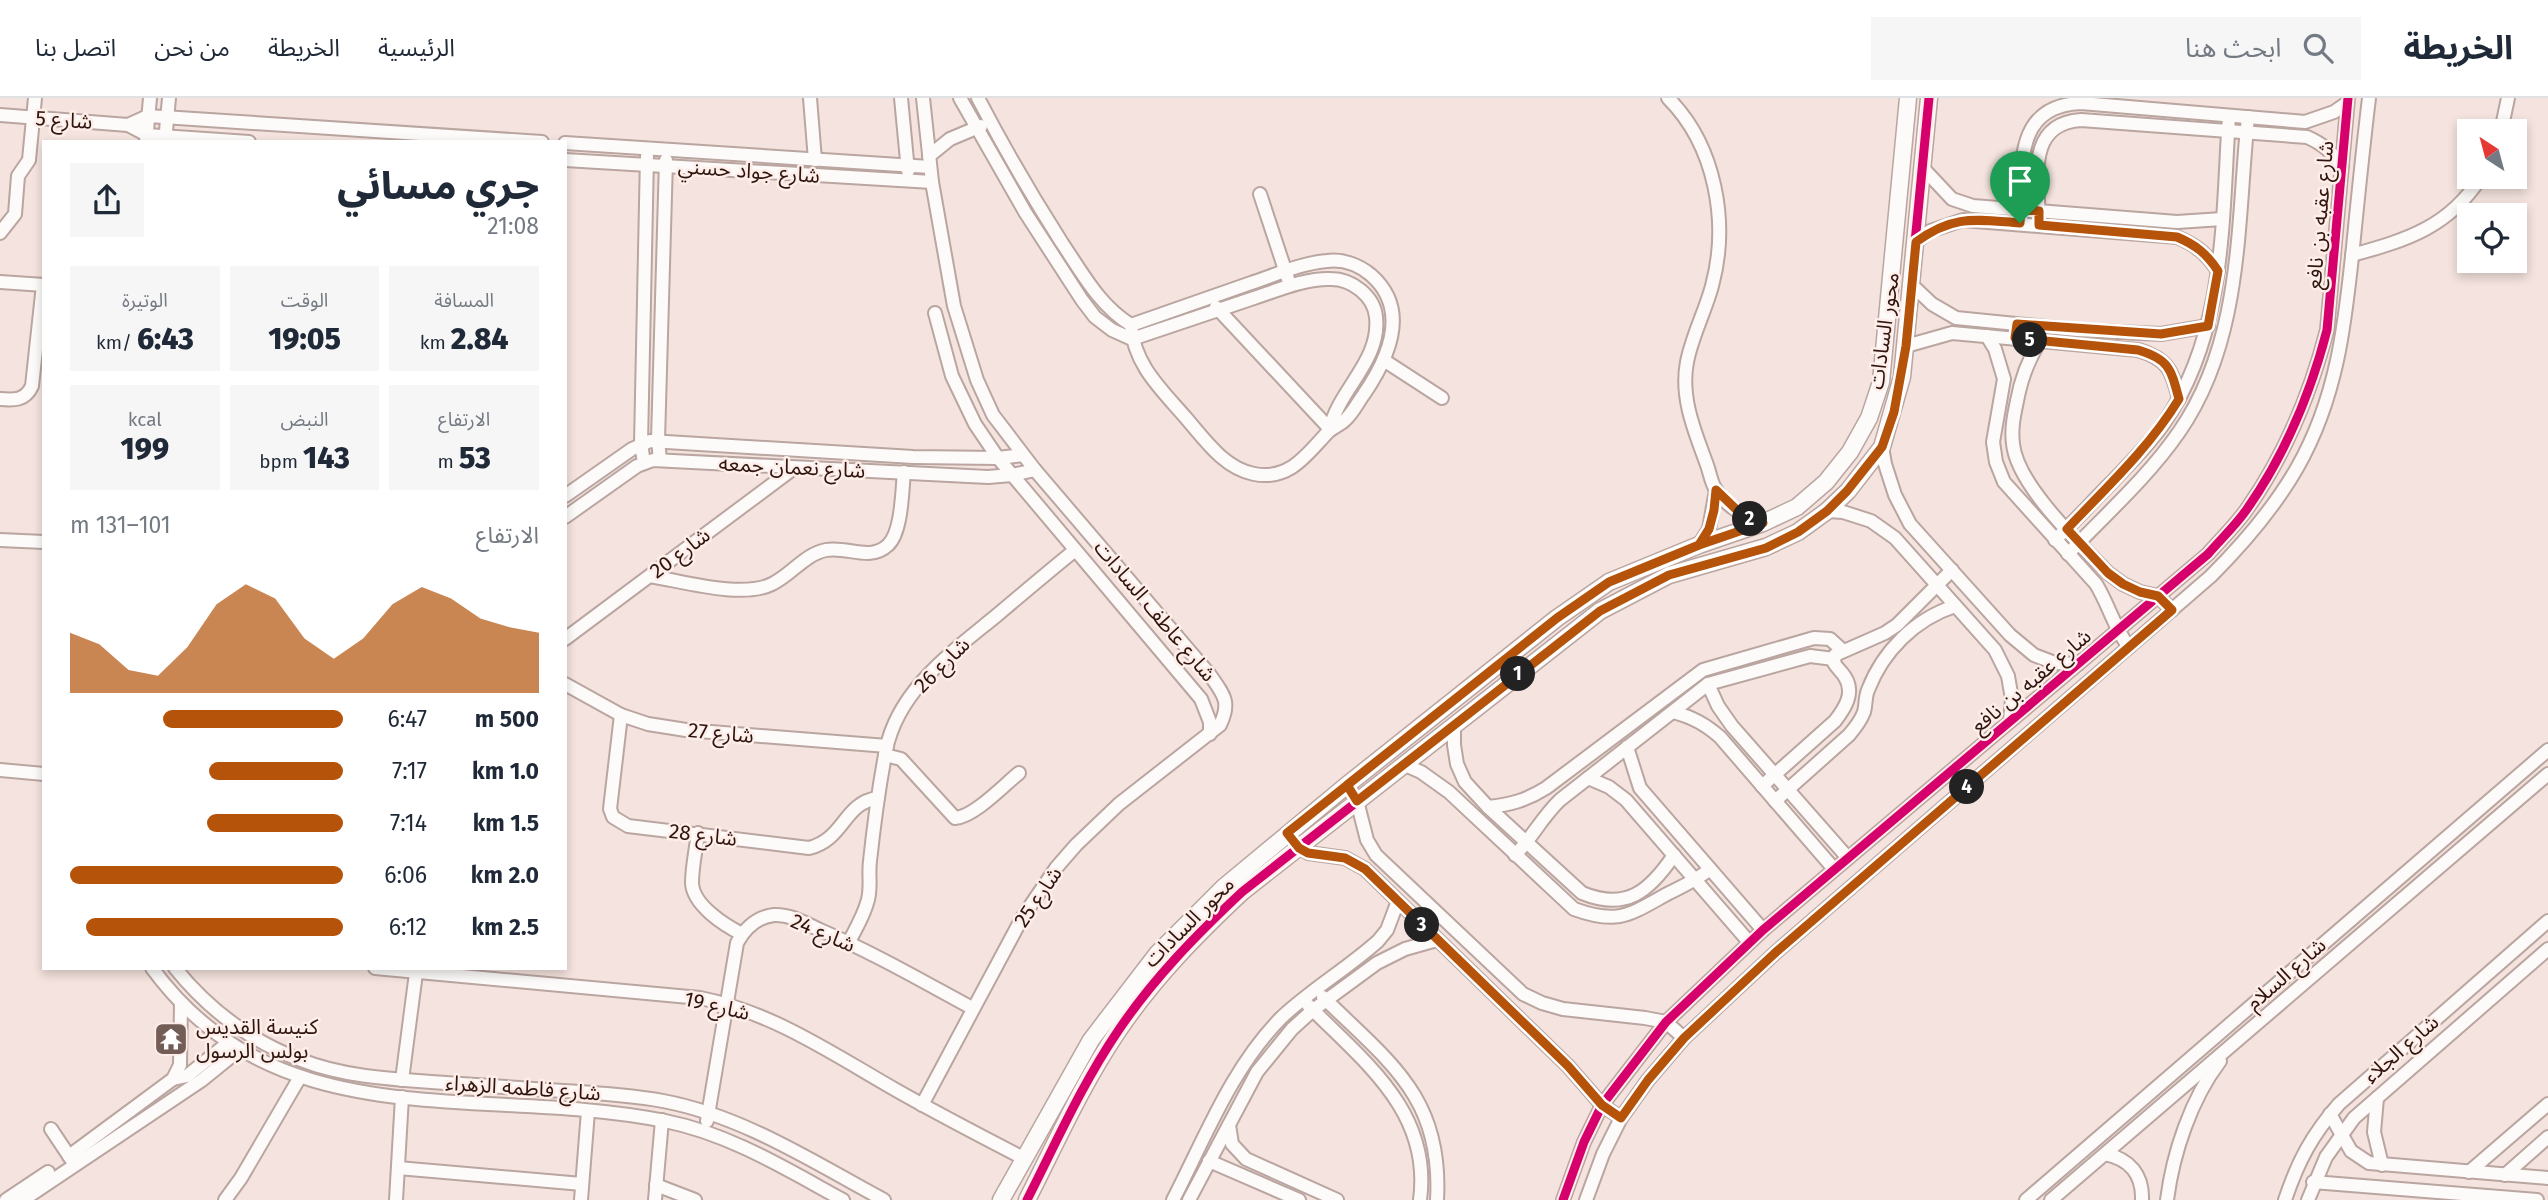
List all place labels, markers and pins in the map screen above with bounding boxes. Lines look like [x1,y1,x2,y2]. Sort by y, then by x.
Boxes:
pin [1990,151,2050,223]
pin: 5 [2012,322,2048,358]
pin: 2 [1732,502,1768,536]
pin: 1 [1500,656,1536,692]
pin: 4 [1950,770,1984,804]
pin: 3 [1404,908,1440,942]
place label: كنيسة القديس بولس الرسول [196,1014,319,1064]
temple icon: كنيسة القديس بولس الرسول [152,1020,190,1058]

